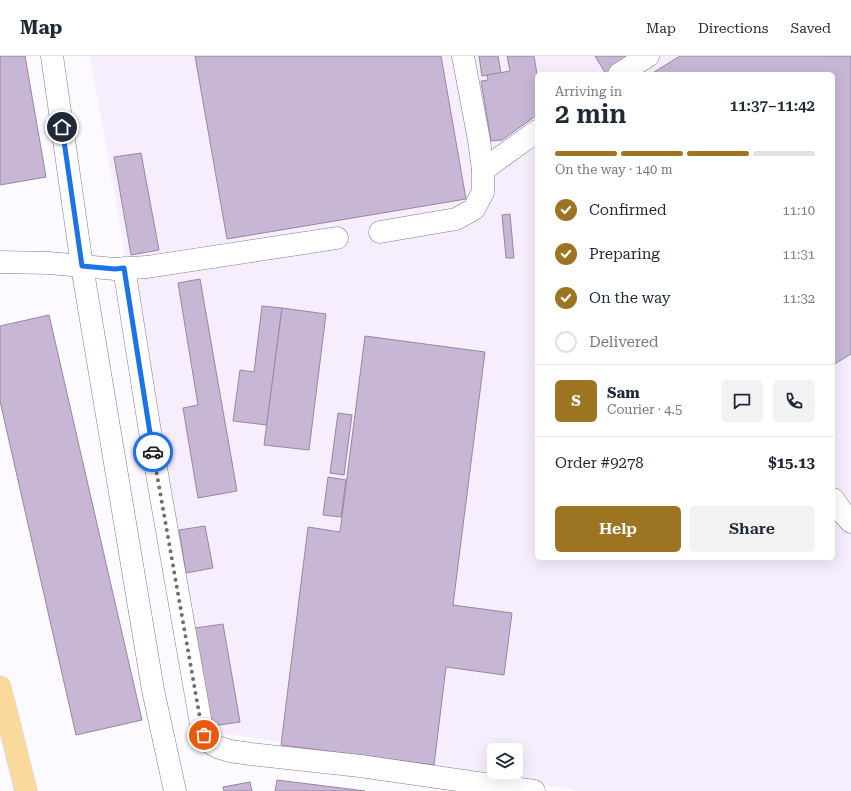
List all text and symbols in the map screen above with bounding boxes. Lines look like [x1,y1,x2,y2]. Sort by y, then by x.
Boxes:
text: Map [20,16,62,39]
text: Map [646,20,676,36]
text: Directions [698,20,768,36]
text: Saved [790,20,831,36]
text: Arriving in [555,84,622,99]
text: 11:37–11:42 [730,97,815,115]
text: 2 min [555,99,627,129]
pin [45,110,79,144]
icon: home [51,116,73,138]
text: On the way · 140 m [555,162,672,177]
icon: check [555,199,577,221]
text: Confirmed [589,201,667,219]
text: 11:10 [783,203,815,218]
icon: check [555,243,577,265]
text: Preparing [589,245,660,263]
text: 11:31 [783,247,815,262]
icon: check [555,287,577,309]
text: On the way [589,289,671,307]
text: 11:32 [783,291,815,306]
text: Delivered [589,333,659,351]
button: chat [721,380,763,422]
button: phone [773,380,815,422]
text: Sam [607,384,640,402]
text: S [571,392,581,410]
text: Courier · 4.5 [607,402,682,417]
courier [133,432,173,472]
icon: car [142,441,164,463]
text: Order #9278 [555,454,644,472]
text: $15.13 [768,454,815,472]
button: Help [555,506,681,552]
button: Share [689,506,815,552]
pin [187,718,221,752]
icon: bag [193,724,215,746]
map controls [487,743,523,779]
button: layers [487,743,523,779]

